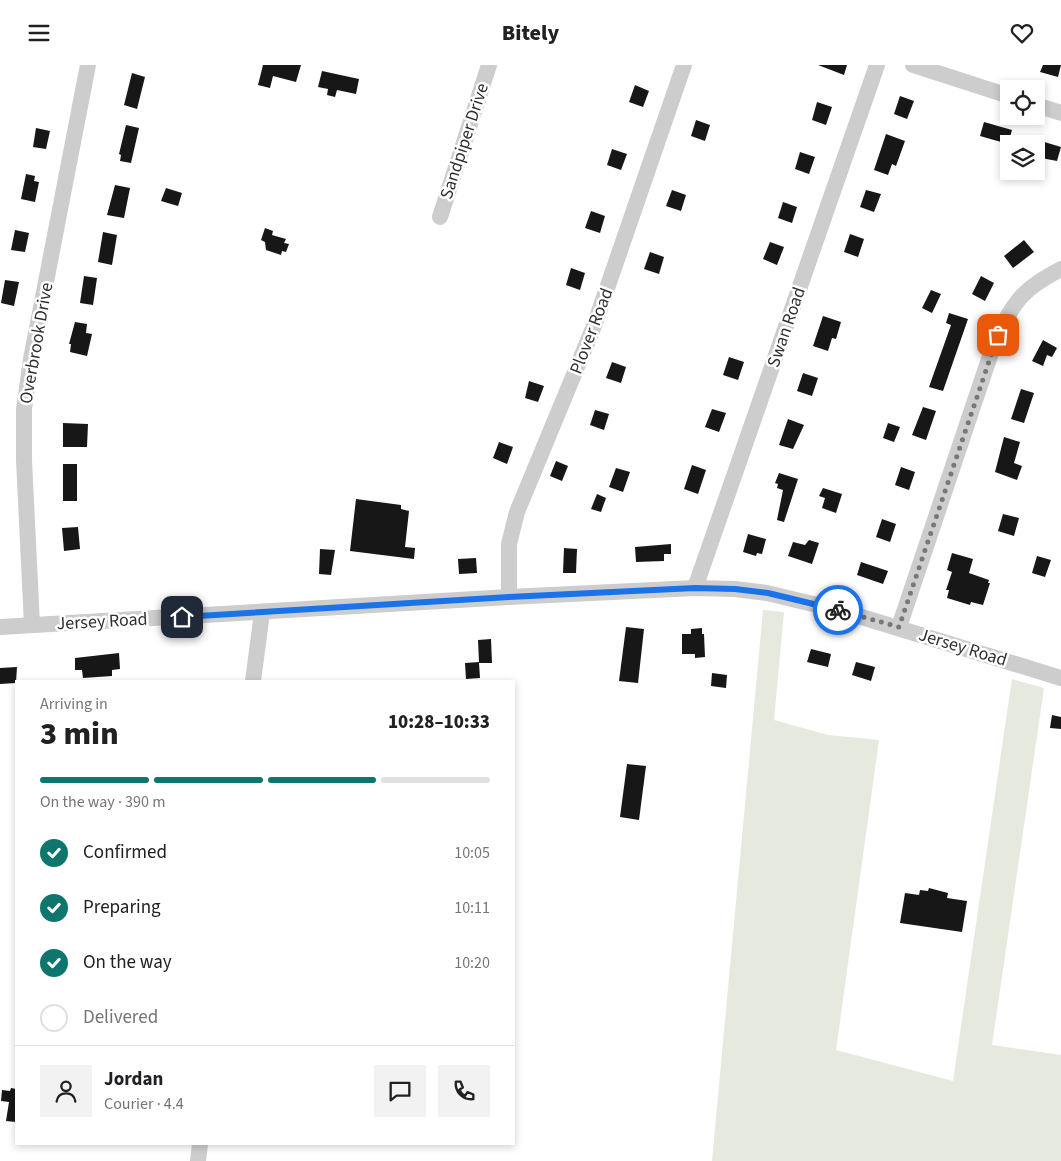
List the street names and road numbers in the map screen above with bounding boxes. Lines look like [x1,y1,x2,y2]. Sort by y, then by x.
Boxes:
street label: Sandpiper Drive [434,80,495,202]
street label: Overbrook Drive [14,281,59,406]
street label: Swan Road [761,284,812,371]
street label: Plover Road [564,285,619,378]
street label: Jersey Road [56,607,148,636]
street label: Jersey Road [916,622,1010,673]

